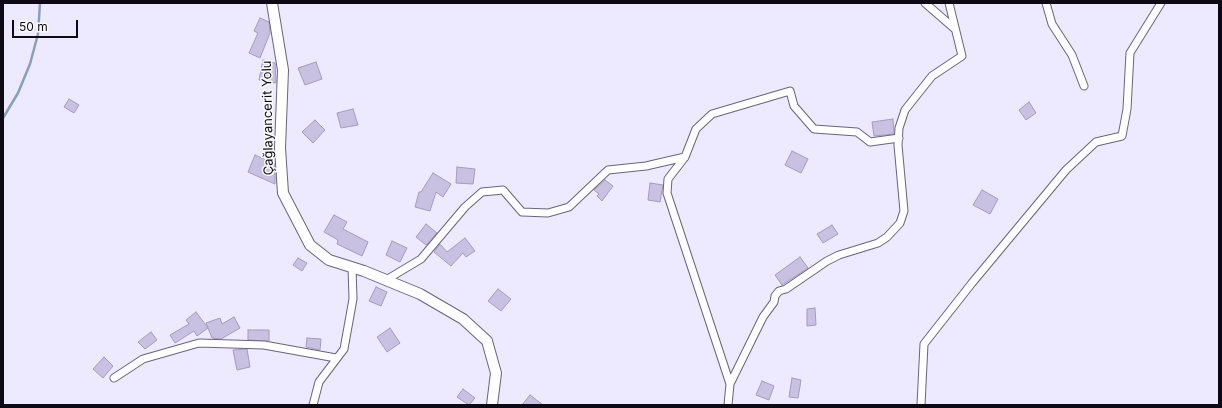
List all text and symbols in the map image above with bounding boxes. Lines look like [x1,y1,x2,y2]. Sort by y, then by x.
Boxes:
scale bar [14,12,80,38]
text: 50 m [19,19,48,34]
street label: Çağlayancerit Yolu [259,60,277,176]

